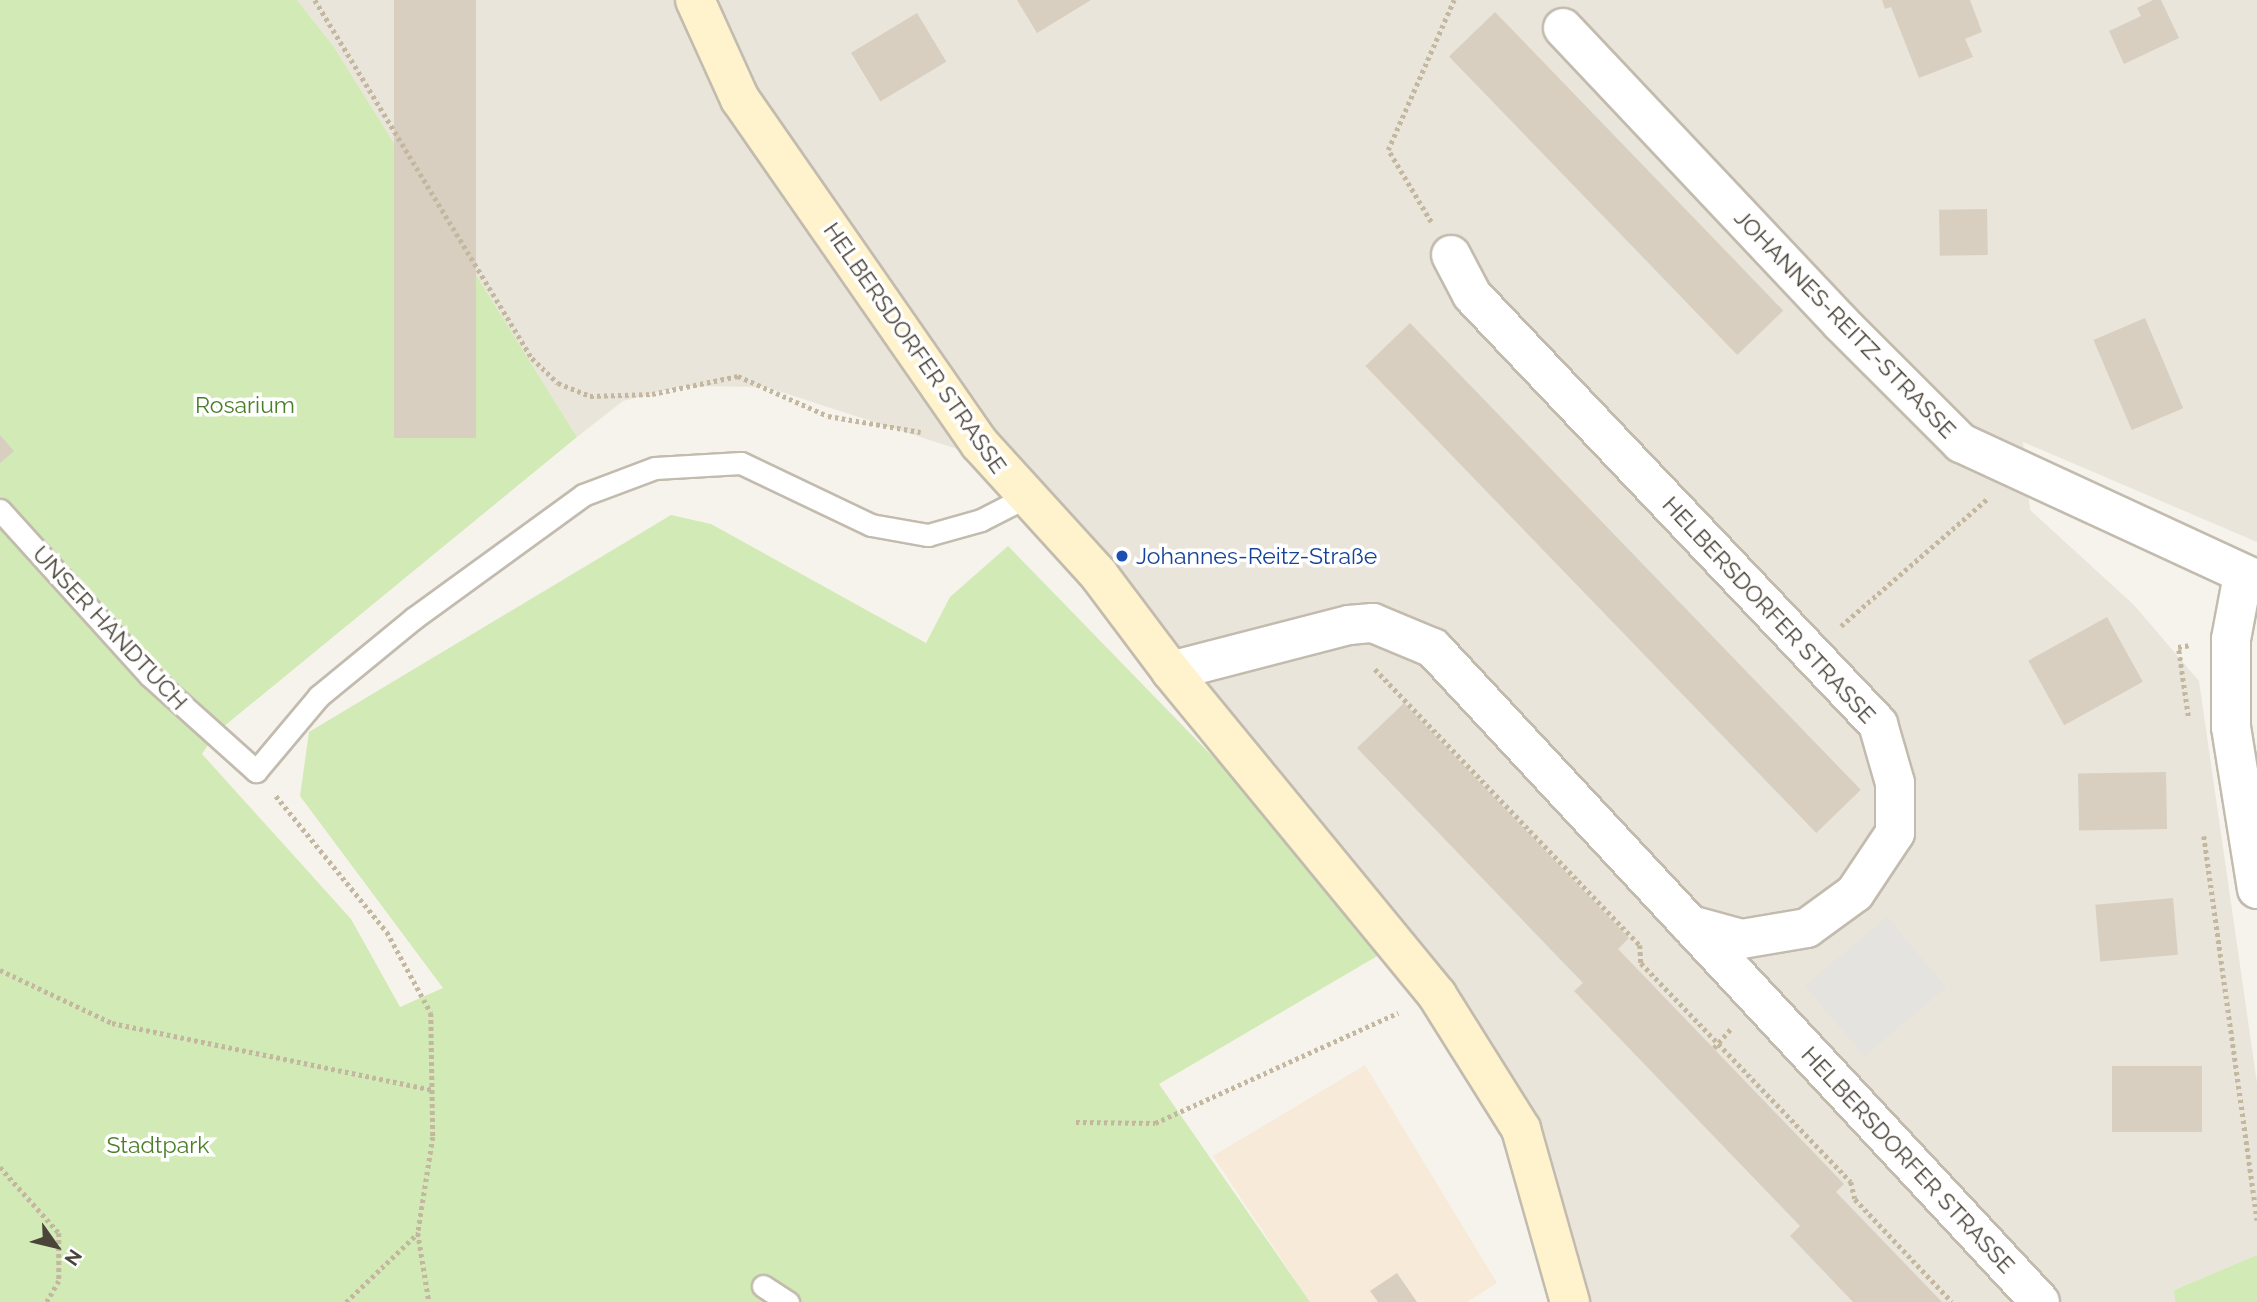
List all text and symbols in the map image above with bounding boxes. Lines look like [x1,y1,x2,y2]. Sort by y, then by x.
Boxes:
street label: JOHANNES-REITZ-STRASSE [1728,204,1962,444]
street label: HELBERSDORFER STRASSE [818,217,1012,479]
park label: Rosarium [195,391,295,419]
street label: HELBERSDORFER STRASSE [1657,491,1881,729]
street label: UNSER HANDTUCH [27,540,193,716]
place label: Johannes-Reitz-Straße [1136,542,1377,570]
marker: Johannes-Reitz-Straße [1114,548,1130,564]
street label: HELBERSDORFER STRASSE [1796,1041,2020,1279]
park label: Stadtpark [107,1131,209,1159]
north arrow [21,1211,91,1281]
text: N [60,1246,87,1270]

